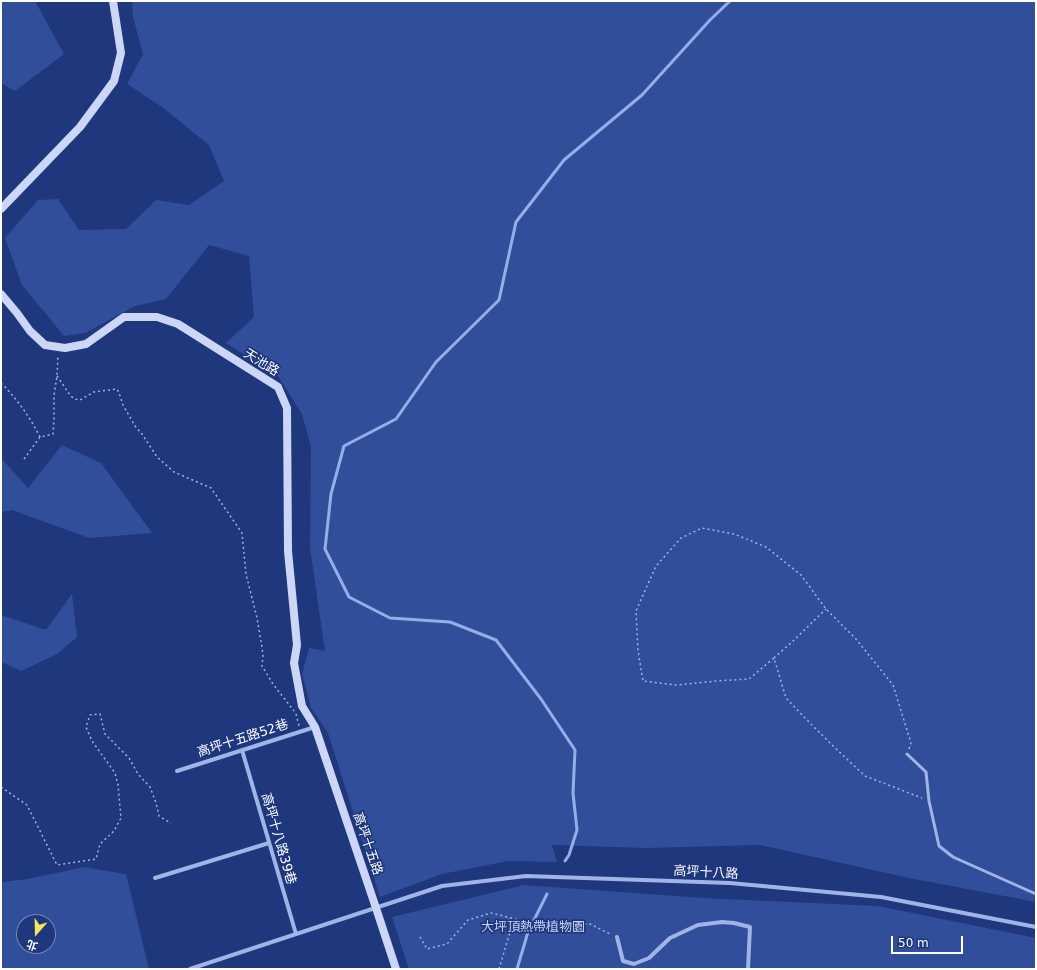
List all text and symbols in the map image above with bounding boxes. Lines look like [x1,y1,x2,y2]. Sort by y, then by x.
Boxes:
street label: 天池路 [240,346,282,380]
street label: 高坪十五路52巷 [196,717,290,761]
street label: 高坪十八路39巷 [257,791,299,887]
street label: 高坪十五路 [349,811,385,877]
street label: 高坪十八路 [673,864,739,882]
north arrow [16,914,56,954]
park label: 大坪頂熱帶植物園 [481,920,585,936]
scale bar [893,928,965,954]
text: 50 m [898,936,929,950]
text: 北 [25,937,39,953]

